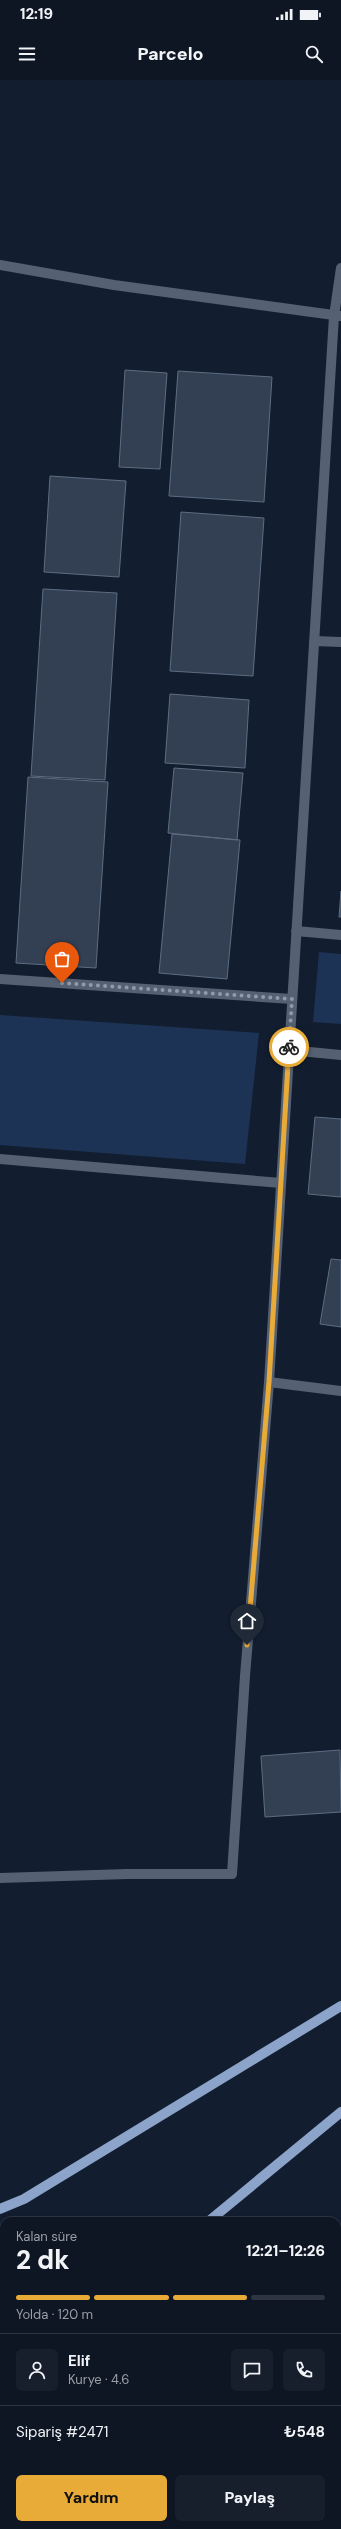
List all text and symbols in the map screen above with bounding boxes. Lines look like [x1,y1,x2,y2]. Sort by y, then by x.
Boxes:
text: 12:19 [20,4,53,24]
text: Parcelo [137,42,204,66]
icon: menu [16,43,38,65]
icon: search [303,43,325,65]
pin [45,942,79,983]
icon: bag [51,948,73,970]
courier [269,1027,309,1067]
icon: bike [278,1036,300,1058]
pin [230,1604,264,1645]
icon: home [236,1610,258,1632]
text: Kalan süre [16,2228,77,2245]
text: 12:21–12:26 [246,2241,325,2261]
text: 2 dk [16,2243,69,2277]
text: Yolda · 120 m [16,2306,93,2323]
button: person [16,2349,58,2391]
button: chat [231,2349,273,2391]
button: phone [283,2349,325,2391]
text: Elif [68,2351,90,2371]
text: Kurye · 4.6 [68,2371,129,2388]
text: Sipariş #2471 [16,2422,108,2442]
text: ₺548 [284,2422,325,2442]
button: Yardım [16,2475,167,2521]
button: Paylaş [175,2475,325,2521]

